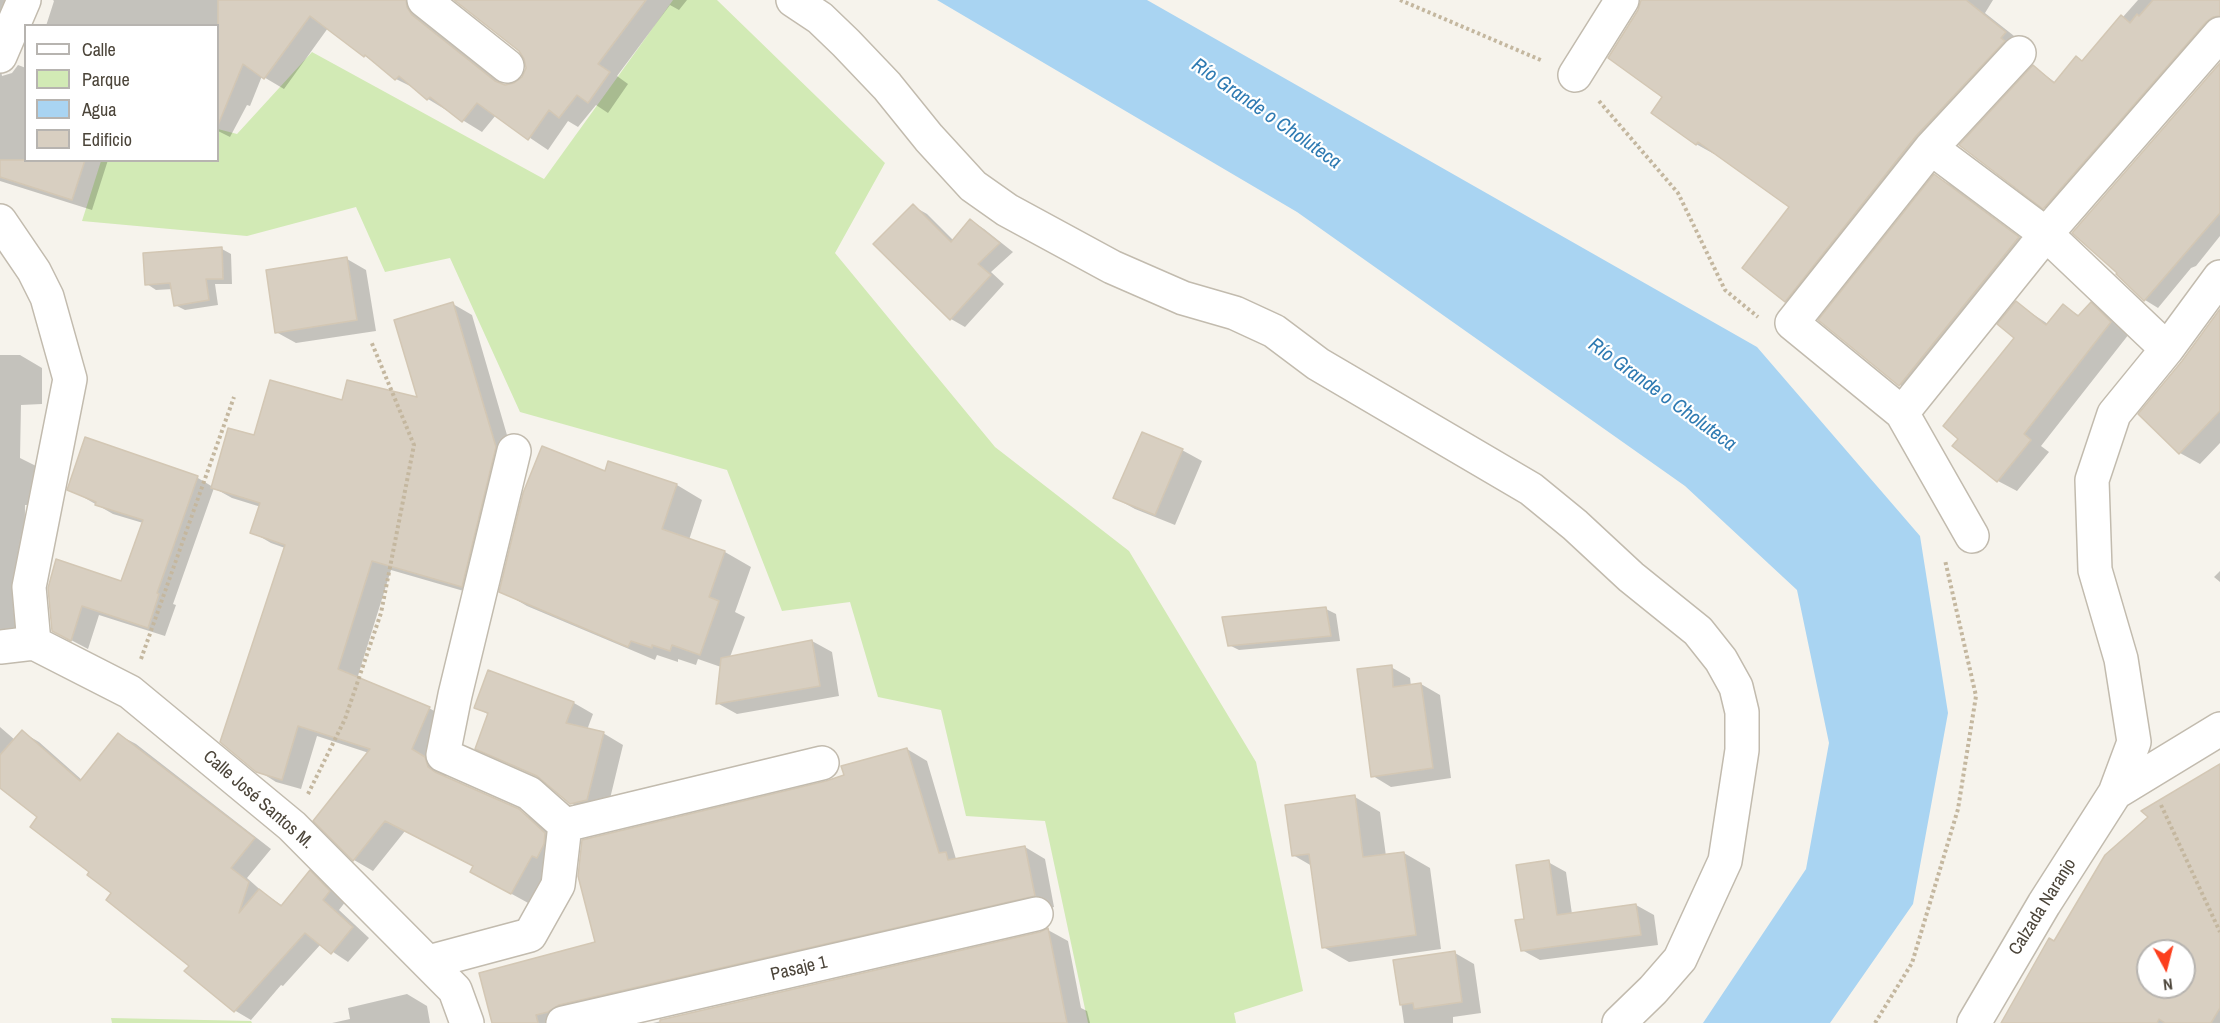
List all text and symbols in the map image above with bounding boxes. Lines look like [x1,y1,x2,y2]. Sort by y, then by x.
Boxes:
legend [24,24,219,162]
text: Calle [82,37,116,62]
water label: Río Grande o Choluteca [1187,53,1345,175]
text: Parque [82,67,130,92]
text: Agua [82,97,116,122]
text: Edificio [82,127,132,152]
water label: Río Grande o Choluteca [1583,333,1741,457]
street label: Calle José Santos M. [198,746,318,854]
street label: Calzada Naranjo [2005,855,2081,959]
north arrow [2136,939,2196,999]
street label: Pasaje 1 [769,952,829,986]
text: N [2162,973,2174,996]

